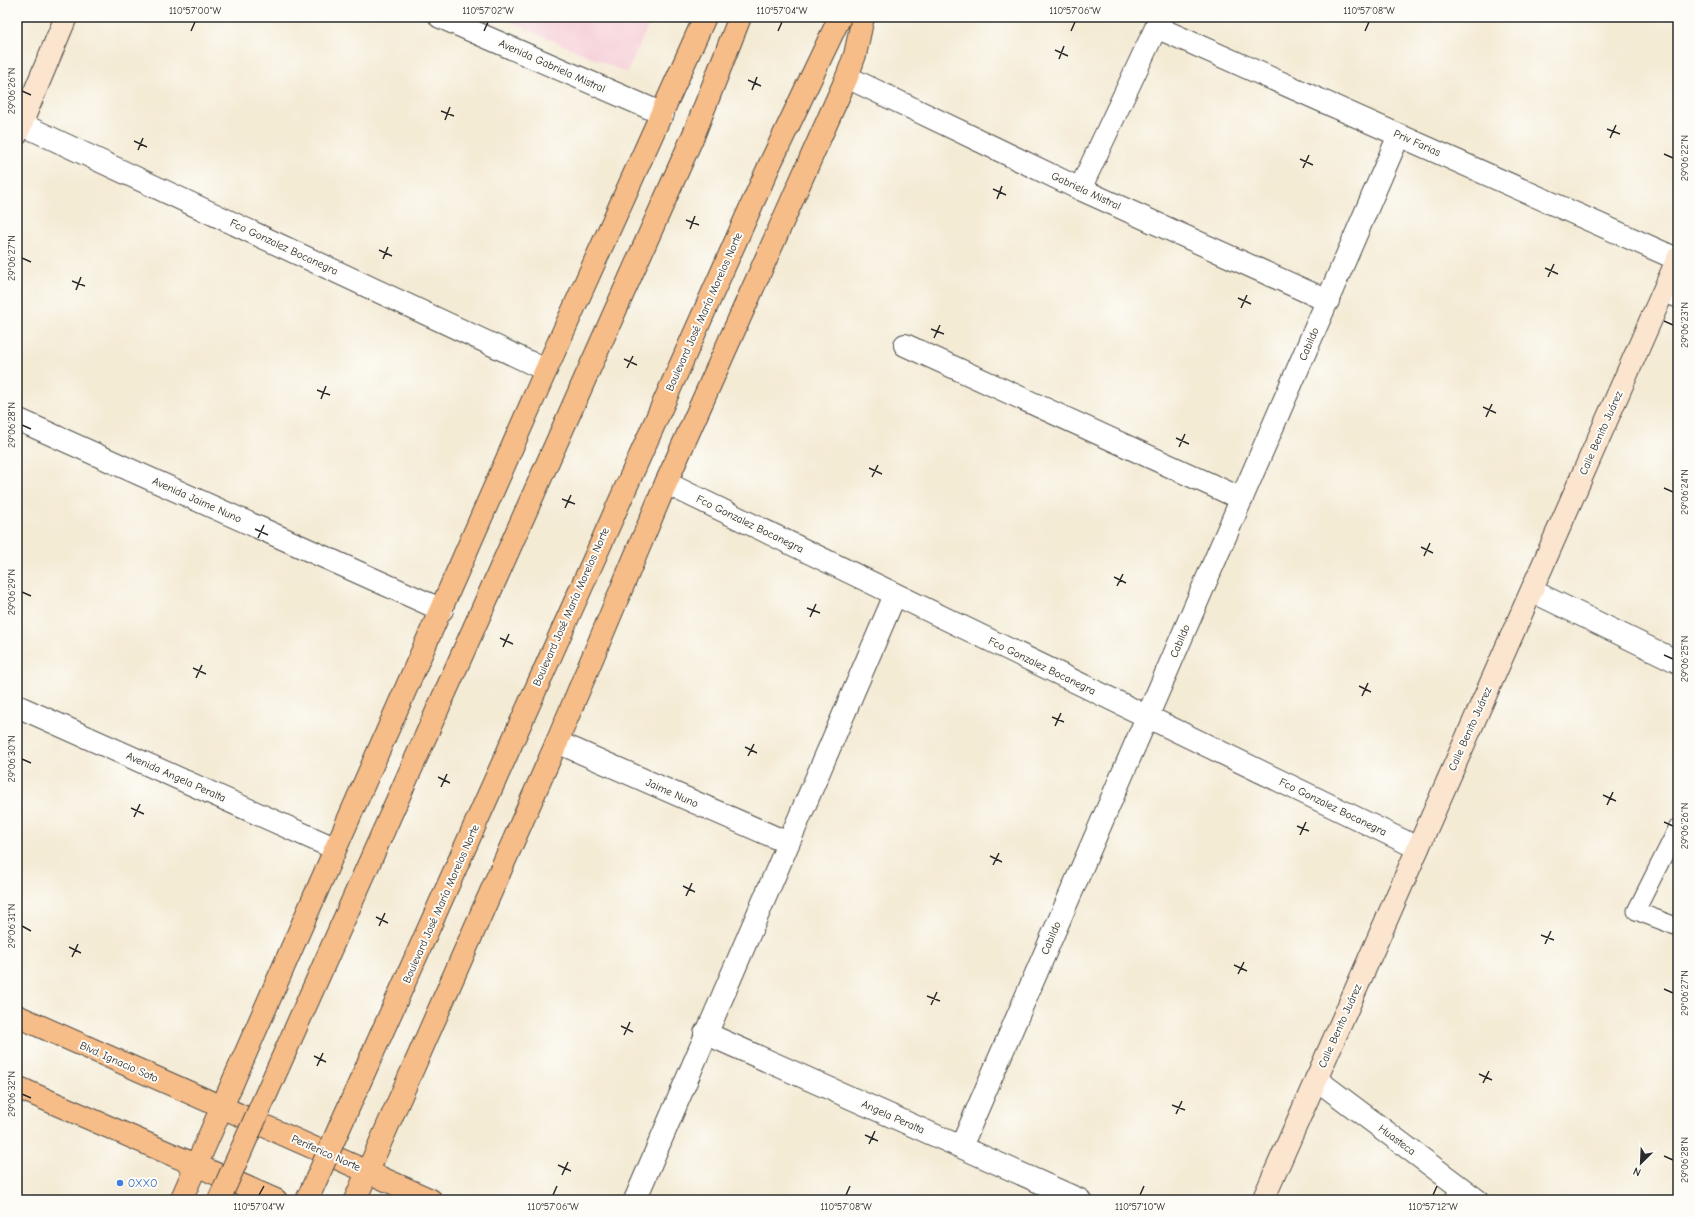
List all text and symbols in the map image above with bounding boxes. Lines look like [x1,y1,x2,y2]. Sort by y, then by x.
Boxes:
text: 110°57'00"W [169,5,221,17]
text: 110°57'02"W [462,5,514,17]
text: 110°57'04"W [757,5,808,17]
text: 110°57'06"W [1049,5,1101,17]
text: 110°57'08"W [1343,5,1395,17]
street label: Avenida Gabriela Mistral [497,37,607,95]
text: 29°06'26"N [6,68,18,114]
street label: Priv Farias [1392,127,1443,159]
text: 29°06'22"N [1679,135,1691,181]
street label: Gabriela Mistral [1049,169,1123,213]
street label: Fco Gonzalez Bocanegra [228,216,340,278]
street label: Boulevard José María Morelos Norte [663,230,745,393]
text: 29°06'27"N [6,235,18,281]
text: 29°06'23"N [1679,302,1691,348]
street label: Cabildo [1296,325,1322,363]
street label: Calle Benito Juárez [1577,389,1625,477]
text: 29°06'28"N [6,402,18,448]
text: 29°06'24"N [1679,469,1691,515]
street label: Avenida Jaime Nuno [150,474,244,526]
street label: Fco Gonzalez Bocanegra [694,492,806,556]
street label: Boulevard José María Morelos Norte [530,525,612,688]
text: 29°06'29"N [6,569,18,615]
street label: Cabildo [1167,622,1193,660]
street label: Fco Gonzalez Bocanegra [986,634,1098,698]
text: 29°06'25"N [1679,636,1691,682]
street label: Calle Benito Juárez [1446,685,1494,773]
text: 29°06'30"N [6,736,18,782]
street label: Avenida Angela Peralta [124,749,228,805]
street label: Fco Gonzalez Bocanegra [1277,775,1389,839]
street label: Jaime Nuno [644,776,700,810]
text: 29°06'26"N [1679,803,1691,849]
street label: Boulevard José María Morelos Norte [400,822,482,985]
text: 29°06'31"N [6,904,18,948]
street label: Cabildo [1038,919,1064,957]
text: 29°06'27"N [1679,970,1691,1016]
street label: Calle Benito Juárez [1316,982,1364,1070]
street label: Blvd. Ignacio Soto [78,1039,160,1085]
text: 29°06'32"N [6,1071,18,1117]
street label: Angela Peralta [860,1097,926,1137]
street label: Huasteca [1376,1122,1418,1158]
street label: Periferico Norte [290,1132,363,1174]
text: 29°06'28"N [1679,1137,1691,1183]
north arrow [1621,1143,1661,1183]
text: N [1631,1164,1643,1179]
place label: OXXO [128,1177,157,1190]
marker: OXXO [115,1178,125,1188]
text: 110°57'04"W [234,1201,285,1213]
text: 110°57'06"W [527,1201,579,1213]
text: 110°57'08"W [820,1201,872,1213]
text: 110°57'10"W [1115,1201,1165,1213]
text: 110°57'12"W [1408,1201,1458,1213]

